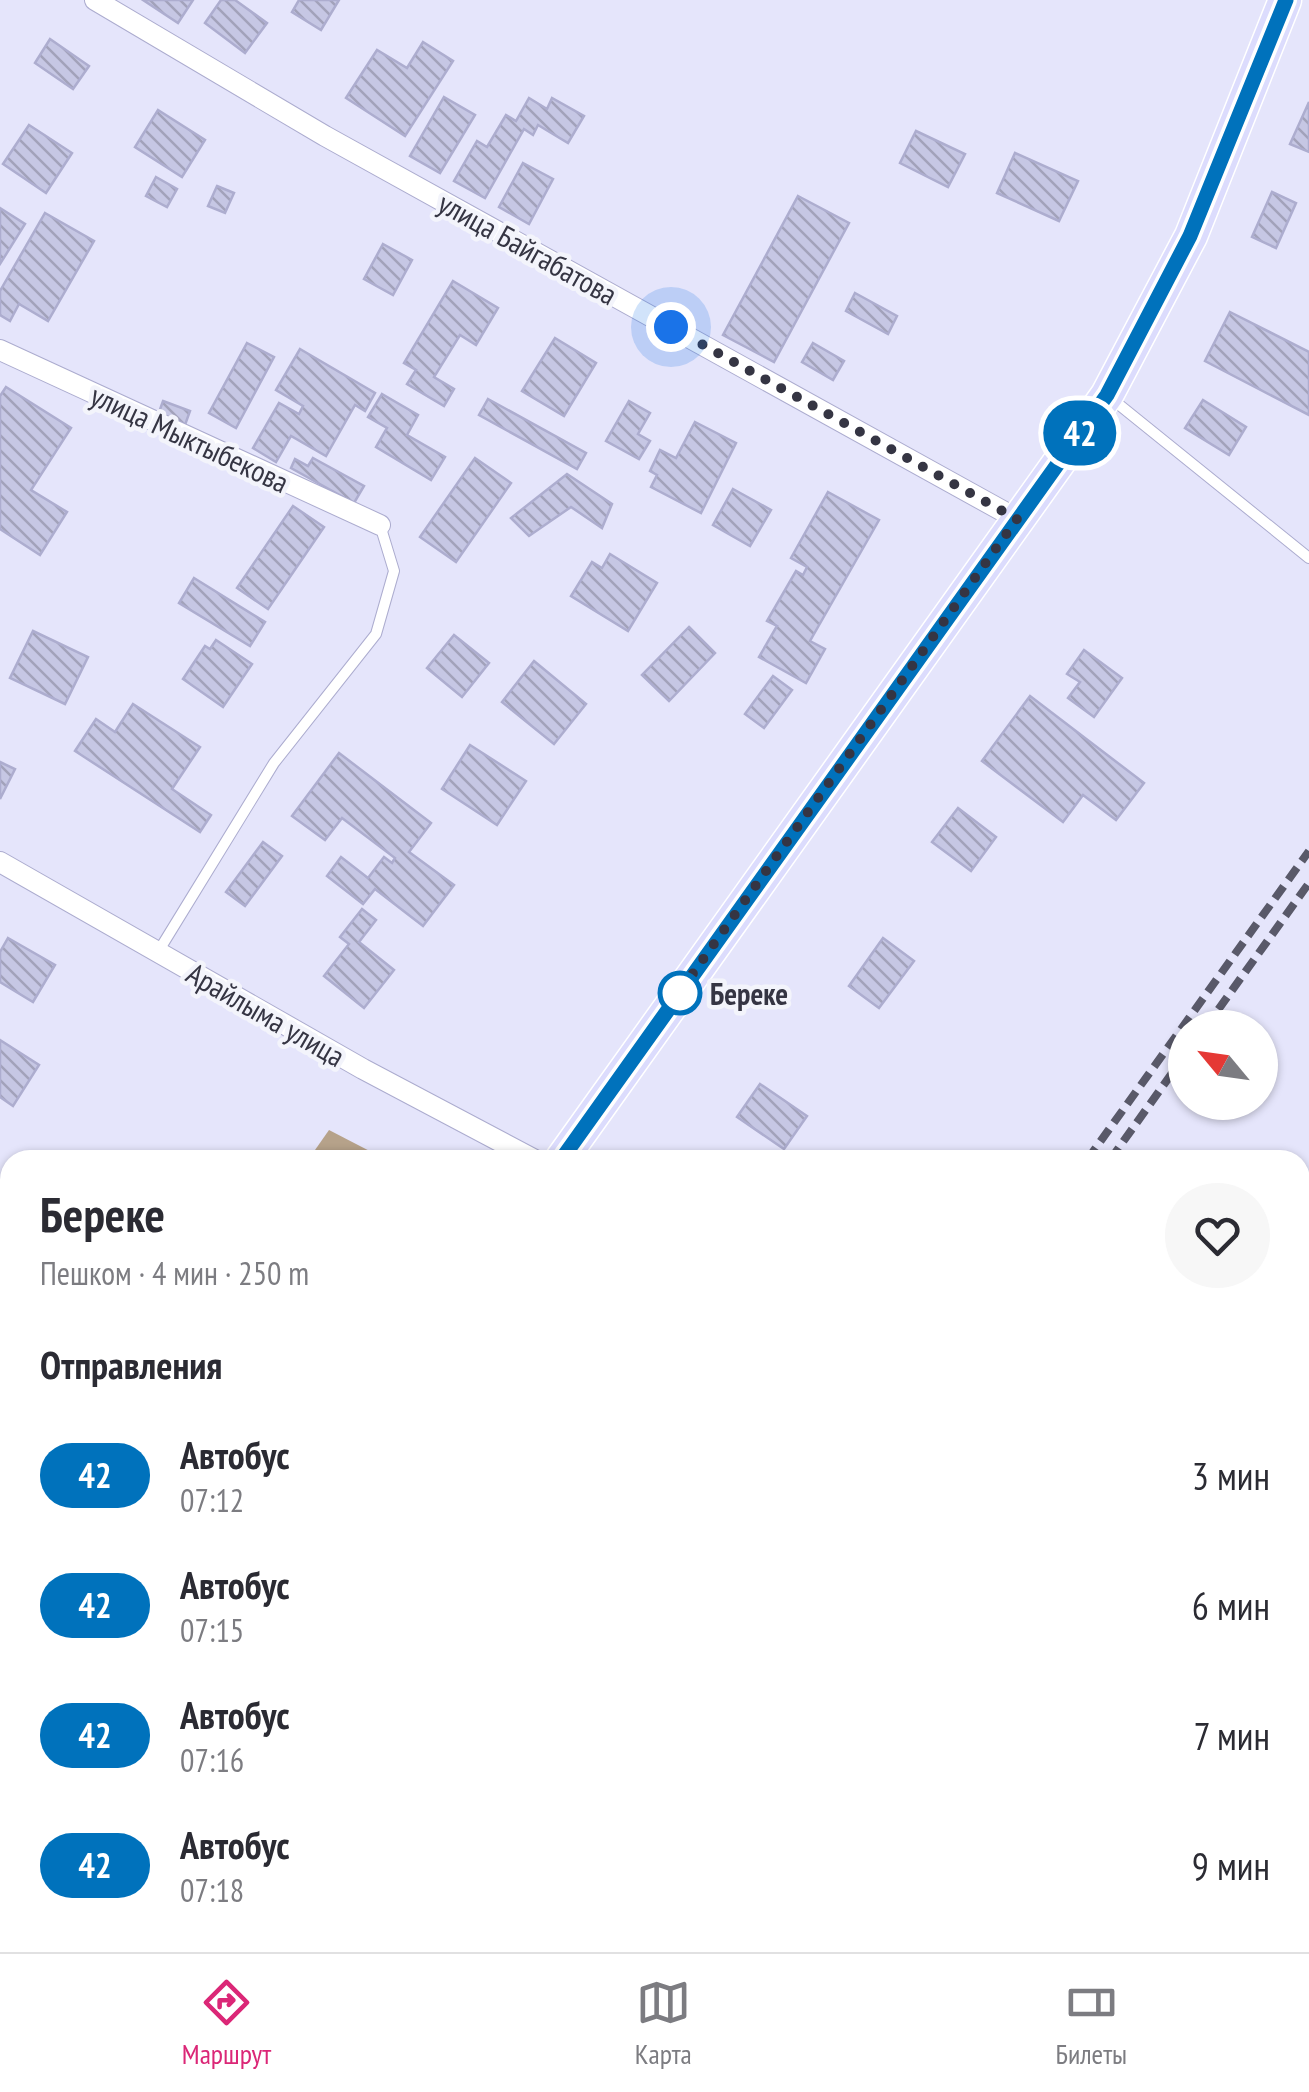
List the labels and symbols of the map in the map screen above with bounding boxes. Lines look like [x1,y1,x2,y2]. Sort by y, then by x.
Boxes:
street label: улица Байгабатова [432,183,624,313]
your location [646,302,696,352]
street label: улица Мыктыбекова [85,375,295,501]
line badge: 42 [1035,400,1125,466]
street label: Арайлыма улица [180,953,352,1075]
marker: Береке [659,972,701,1014]
place label: Береке [710,974,788,1013]
north arrow [1168,1010,1278,1120]

